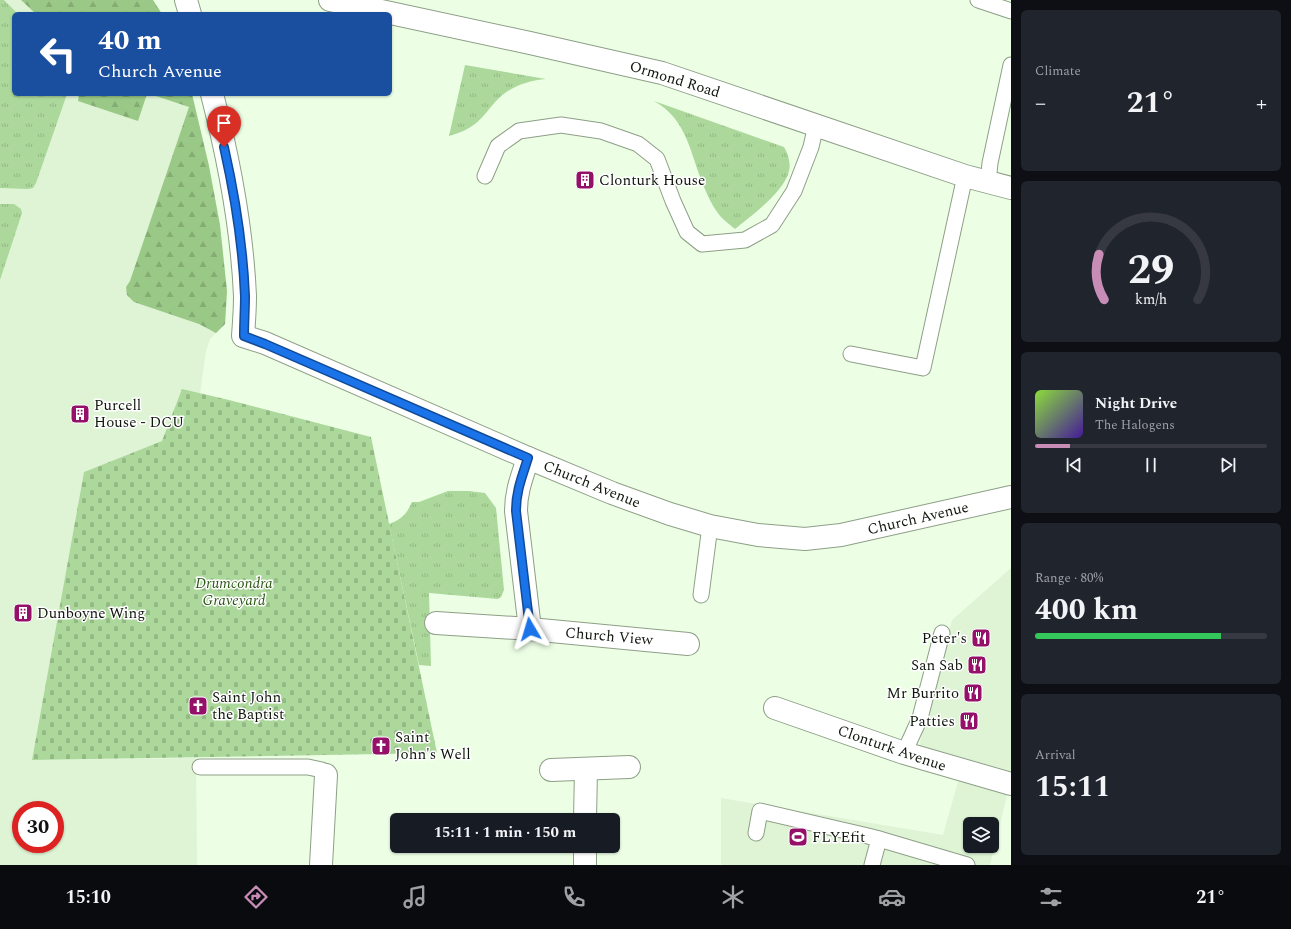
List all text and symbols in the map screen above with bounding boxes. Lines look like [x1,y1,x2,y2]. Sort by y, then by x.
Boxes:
text: 40 m [98,19,162,62]
icon: left [32,28,84,80]
street label: Ormond Road [627,55,723,104]
text: Church Avenue [98,58,222,85]
text: Climate [1035,61,1081,81]
text: 21° [1127,80,1175,126]
text: − [1035,87,1046,120]
text: + [1256,87,1267,120]
pin [207,106,241,147]
icon: arrive [213,112,235,134]
building icon: Clonturk House [574,169,596,191]
place label: Clonturk House [599,169,705,192]
text: 29 [1128,238,1174,301]
text: km/h [1135,288,1167,310]
text: Night Drive [1095,392,1177,415]
place label: Purcell House - DCU [94,394,184,434]
building icon: Purcell House - DCU [69,403,91,425]
text: The Halogens [1095,415,1175,435]
street label: Church Avenue [540,454,644,514]
icon: previous [1063,454,1085,476]
icon: pause [1140,454,1162,476]
icon: next [1217,454,1239,476]
street label: Church Avenue [865,496,971,541]
text: Range · 80% [1035,568,1103,588]
park label: Drumcondra Graveyard [195,572,273,612]
text: 400 km [1035,587,1138,633]
building icon: Dunboyne Wing [12,602,34,624]
place label: Dunboyne Wing [37,602,145,625]
position arrow [509,608,551,650]
street label: Church View [564,621,654,652]
place label: Peter's [922,627,967,650]
restaurant icon: Peter's [970,627,992,649]
place label: San Sab [911,654,963,677]
restaurant icon: San Sab [966,654,988,676]
place label: Mr Burrito [887,682,959,705]
restaurant icon: Mr Burrito [962,682,984,704]
place label: Saint John the Baptist [212,686,284,726]
church icon: Saint John the Baptist [187,695,209,717]
place label: Patties [909,710,955,733]
restaurant icon: Patties [958,710,980,732]
street label: Clonturk Avenue [834,719,949,778]
place label: Saint John's Well [395,726,471,766]
church icon: Saint John's Well [370,735,392,757]
text: Arrival [1035,745,1076,765]
text: 15:11 [1035,764,1110,810]
speed limit sign: 30 [12,801,64,853]
map controls [963,817,999,853]
button: layers [963,817,999,853]
text: 15:11 · 1 min · 150 m [434,821,576,844]
sports icon: FLYEfit [787,826,809,848]
place label: FLYEfit [812,826,865,849]
icon: directions [242,883,270,911]
icon: music [401,883,429,911]
icon: phone [560,883,588,911]
icon: climate [719,883,747,911]
icon: car [878,883,906,911]
icon: filters [1037,883,1065,911]
text: 15:10 [66,884,111,911]
text: 21° [1196,884,1225,911]

